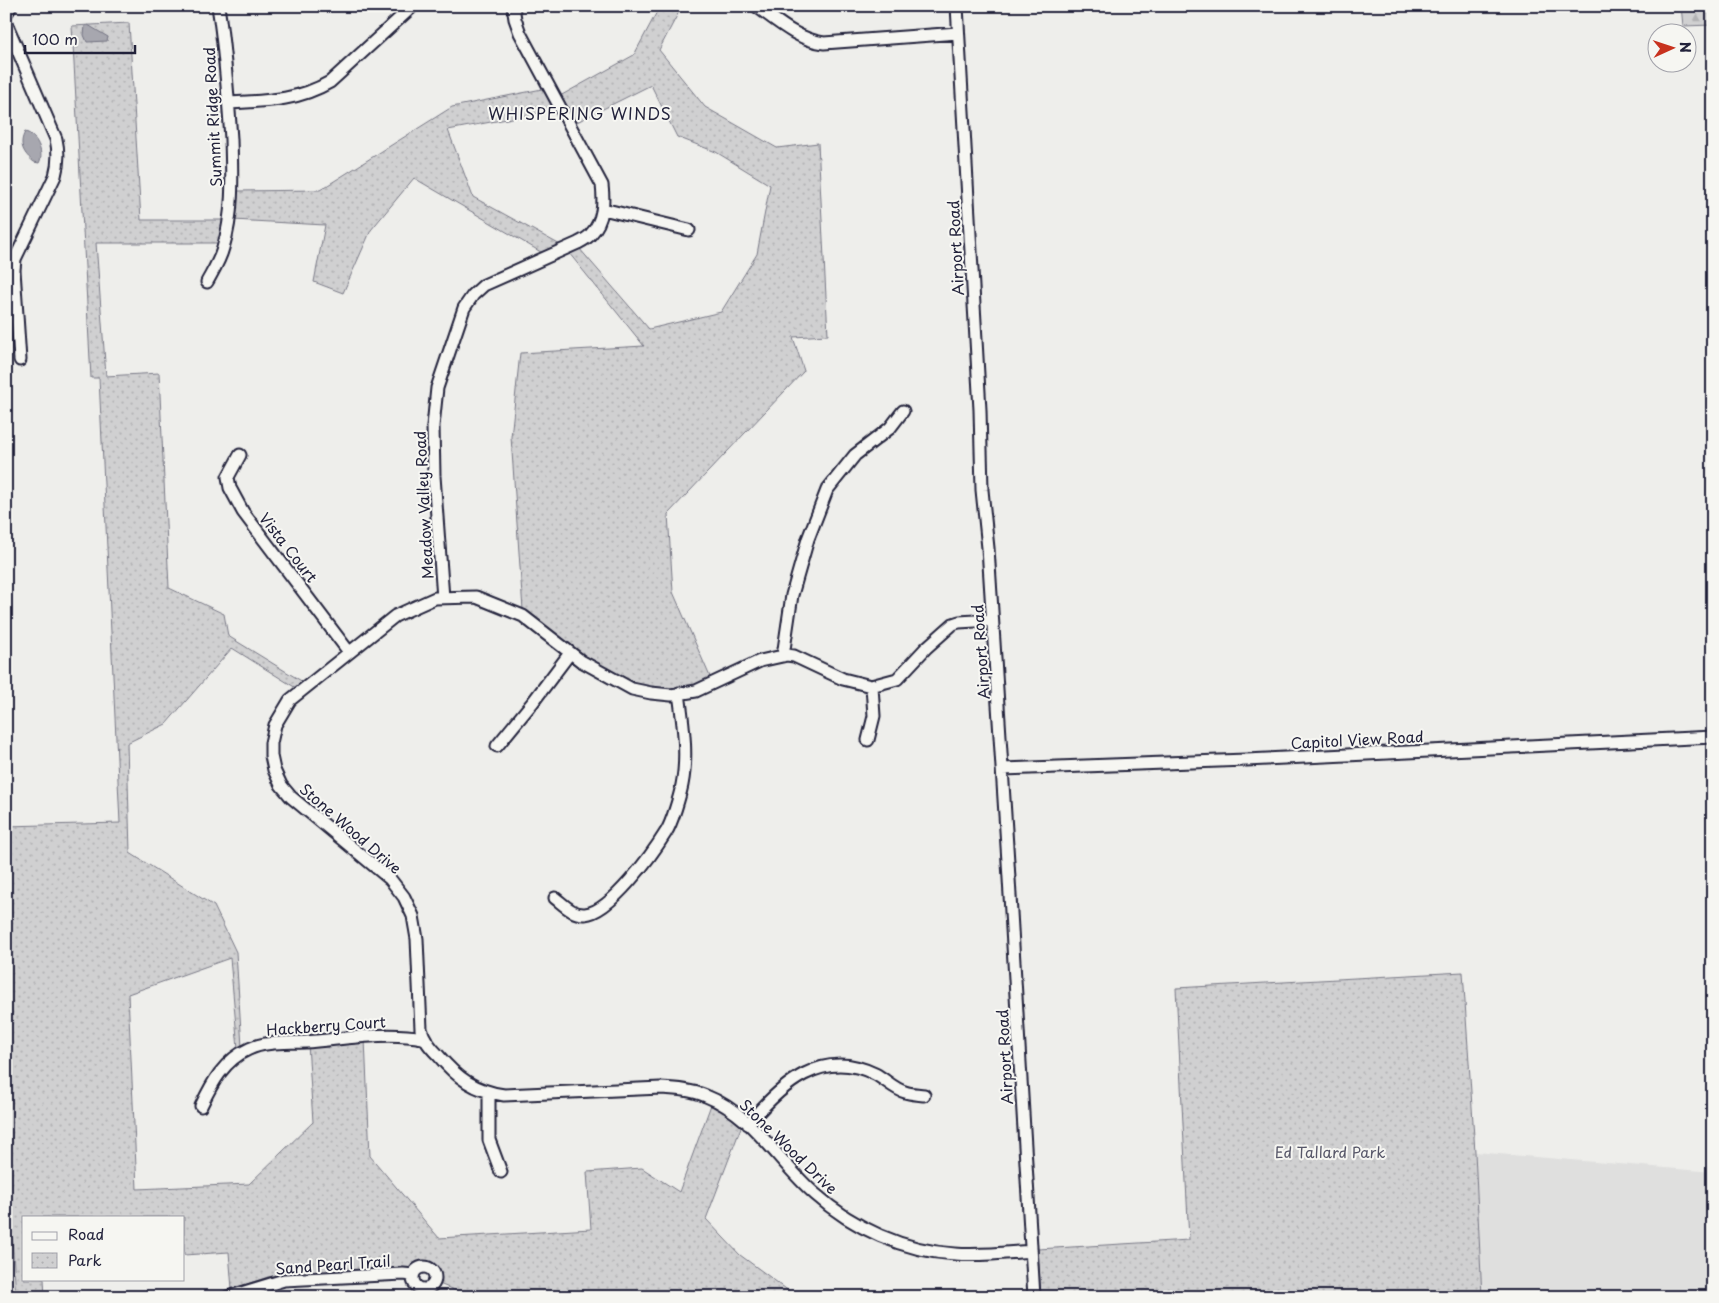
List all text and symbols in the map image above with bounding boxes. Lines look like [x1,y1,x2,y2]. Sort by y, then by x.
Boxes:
scale bar [25,22,135,54]
north arrow [1646,22,1696,72]
text: 100 m [32,27,78,50]
text: N [1675,41,1696,53]
street label: Summit Ridge Road [197,46,227,188]
district label: WHISPERING WINDS [488,101,672,125]
street label: Airport Road [941,200,969,296]
street label: Meadow Valley Road [408,430,438,580]
street label: Vista Court [254,507,324,587]
street label: Airport Road [965,603,995,700]
street label: Capitol View Road [1290,724,1424,754]
street label: Stone Wood Drive [295,777,407,879]
street label: Hackberry Court [266,1009,386,1041]
street label: Airport Road [990,1009,1018,1105]
street label: Stone Wood Drive [735,1093,843,1199]
park label: Ed Tallard Park [1275,1140,1385,1163]
legend [22,1216,185,1280]
text: Road [68,1222,104,1245]
text: Park [68,1248,102,1271]
street label: Sand Pearl Trail [274,1248,392,1280]

